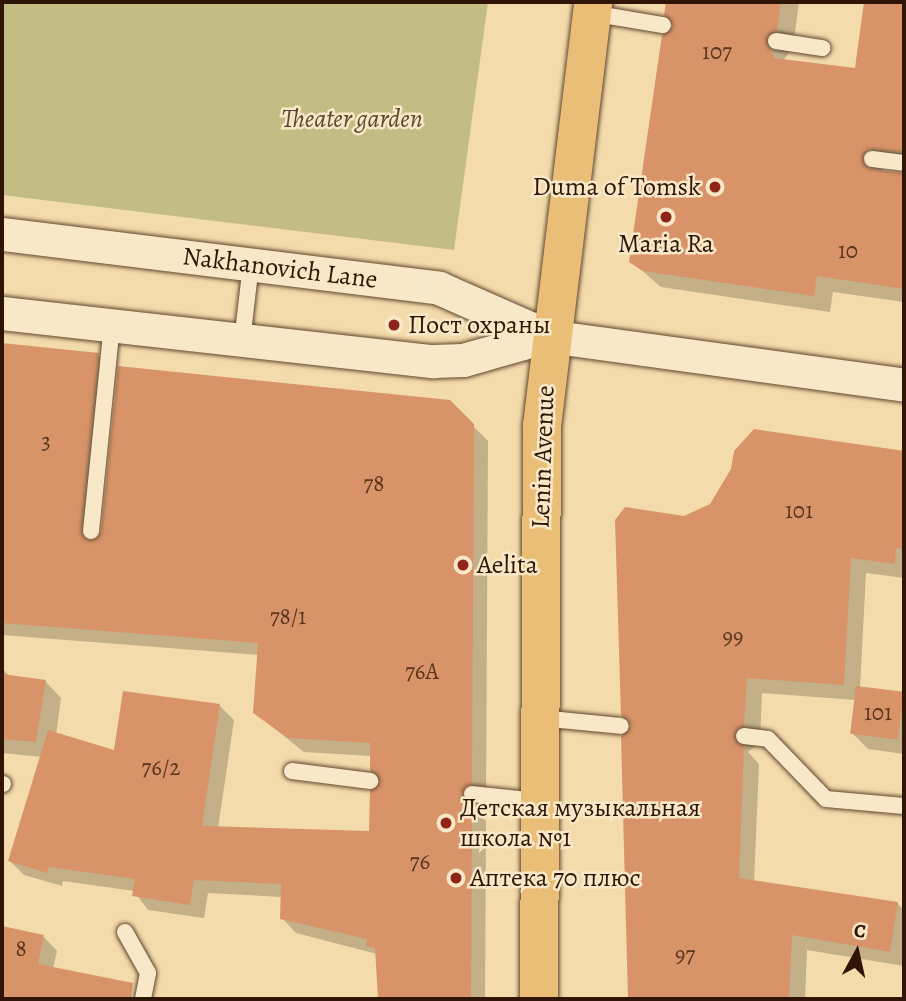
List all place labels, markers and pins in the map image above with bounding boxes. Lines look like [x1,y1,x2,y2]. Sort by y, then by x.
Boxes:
place label: Duma of Tomsk [532,171,701,203]
marker: Duma of Tomsk [707,179,723,195]
marker: Maria Ra [658,209,674,225]
place label: Maria Ra [618,228,714,260]
place label: Пост охраны [408,309,551,341]
marker: Пост охраны [386,317,402,333]
place label: Aelita [477,549,538,581]
marker: Aelita [455,557,471,573]
place label: Детская музыкальная школа №1 [460,792,701,854]
marker: Детская музыкальная школа №1 [438,815,454,831]
place label: Аптека 70 плюс [470,862,641,894]
marker: Аптека 70 плюс [448,870,464,886]

